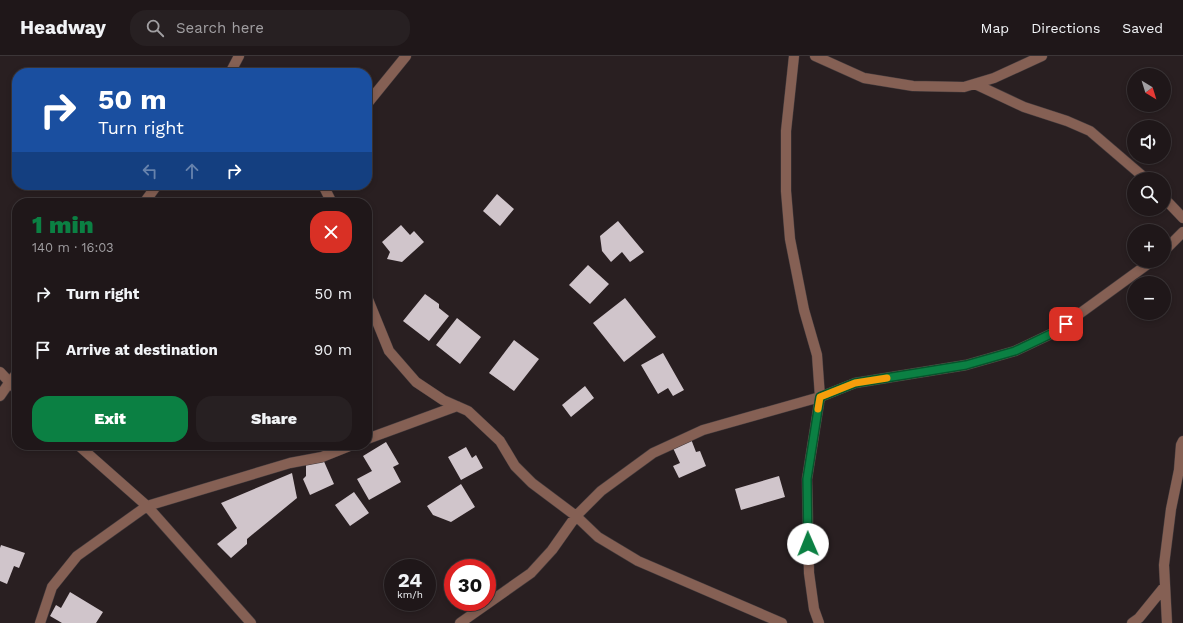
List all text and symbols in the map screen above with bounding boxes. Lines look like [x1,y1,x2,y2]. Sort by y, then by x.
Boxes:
search box [130,10,410,46]
text: Headway [20,16,106,39]
icon: search [144,17,166,39]
text: Search here [176,19,264,37]
text: Map [981,20,1009,36]
text: Directions [1031,20,1100,36]
text: Saved [1122,20,1163,36]
north arrow [1127,68,1171,112]
map controls [1127,68,1171,320]
text: 50 m [98,83,167,116]
icon: right [32,84,84,136]
text: Turn right [98,117,184,138]
button: sound [1127,120,1171,164]
icon: left [139,160,161,182]
icon: ahead [181,160,203,182]
icon: right [223,160,245,182]
button: search [1127,172,1171,216]
text: 1 min [32,211,94,239]
button: close [310,211,352,253]
button: + [1127,224,1171,268]
text: 140 m · 16:03 [32,240,114,255]
button: − [1127,276,1171,320]
icon: right [32,283,54,305]
text: Turn right [66,285,139,303]
text: 50 m [315,285,352,303]
pin [1049,307,1083,341]
icon: arrive [1055,313,1077,335]
icon: arrive [32,339,54,361]
text: Arrive at destination [66,341,218,359]
text: 90 m [314,341,352,359]
button: Exit [32,396,188,442]
button: Share [196,396,352,442]
position arrow [787,523,829,565]
speed limit sign: 30 [444,559,496,611]
text: 24 [398,568,422,592]
text: km/h [397,589,423,600]

